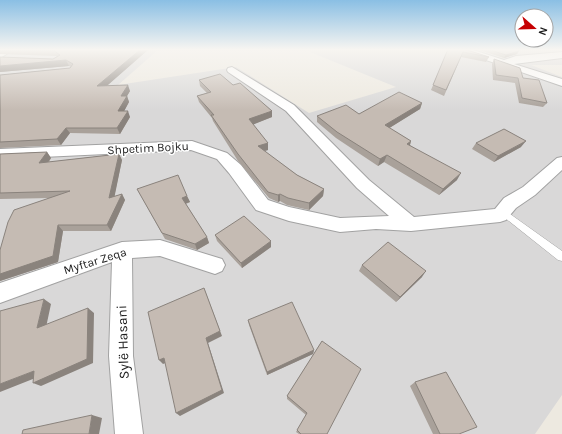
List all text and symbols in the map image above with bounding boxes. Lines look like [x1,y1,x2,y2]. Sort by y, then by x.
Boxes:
north arrow [514,8,554,48]
text: N [535,25,550,37]
street label: Shpetim Bojku [107,139,189,157]
street label: Myftar Zeqa [62,245,128,277]
street label: Sylë Hasani [113,305,133,379]

